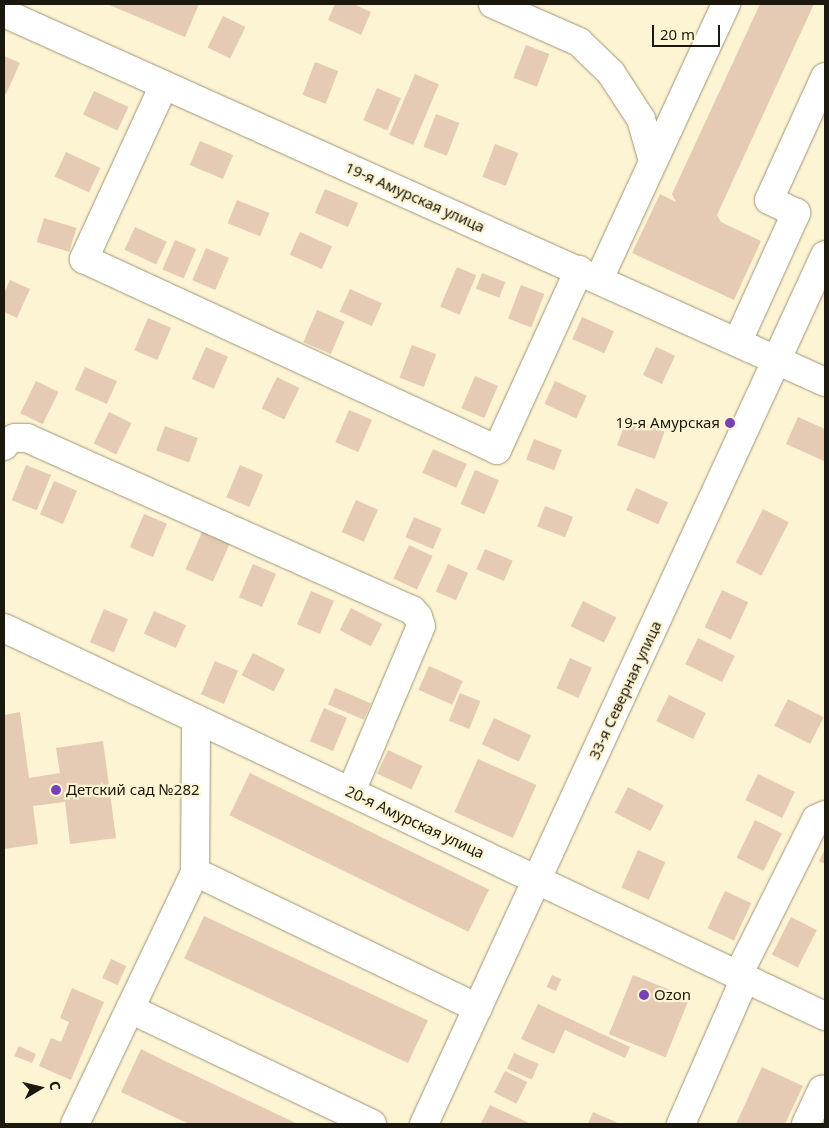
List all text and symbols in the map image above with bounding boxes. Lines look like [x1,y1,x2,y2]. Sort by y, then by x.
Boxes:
scale bar [654,15,722,47]
text: 20 m [660,24,695,44]
street label: 19-я Амурская улица [342,158,488,236]
place label: 19-я Амурская [616,414,720,432]
marker: 19-я Амурская [724,417,736,429]
street label: 33-я Северная улица [585,618,665,762]
place label: Детский сад №282 [66,781,200,799]
street label: 20-я Амурская улица [343,782,487,862]
marker: Детский сад №282 [50,784,62,796]
place label: Ozon [654,986,691,1004]
marker: Ozon [638,989,650,1001]
north arrow [15,1063,65,1113]
text: С [45,1080,65,1092]

